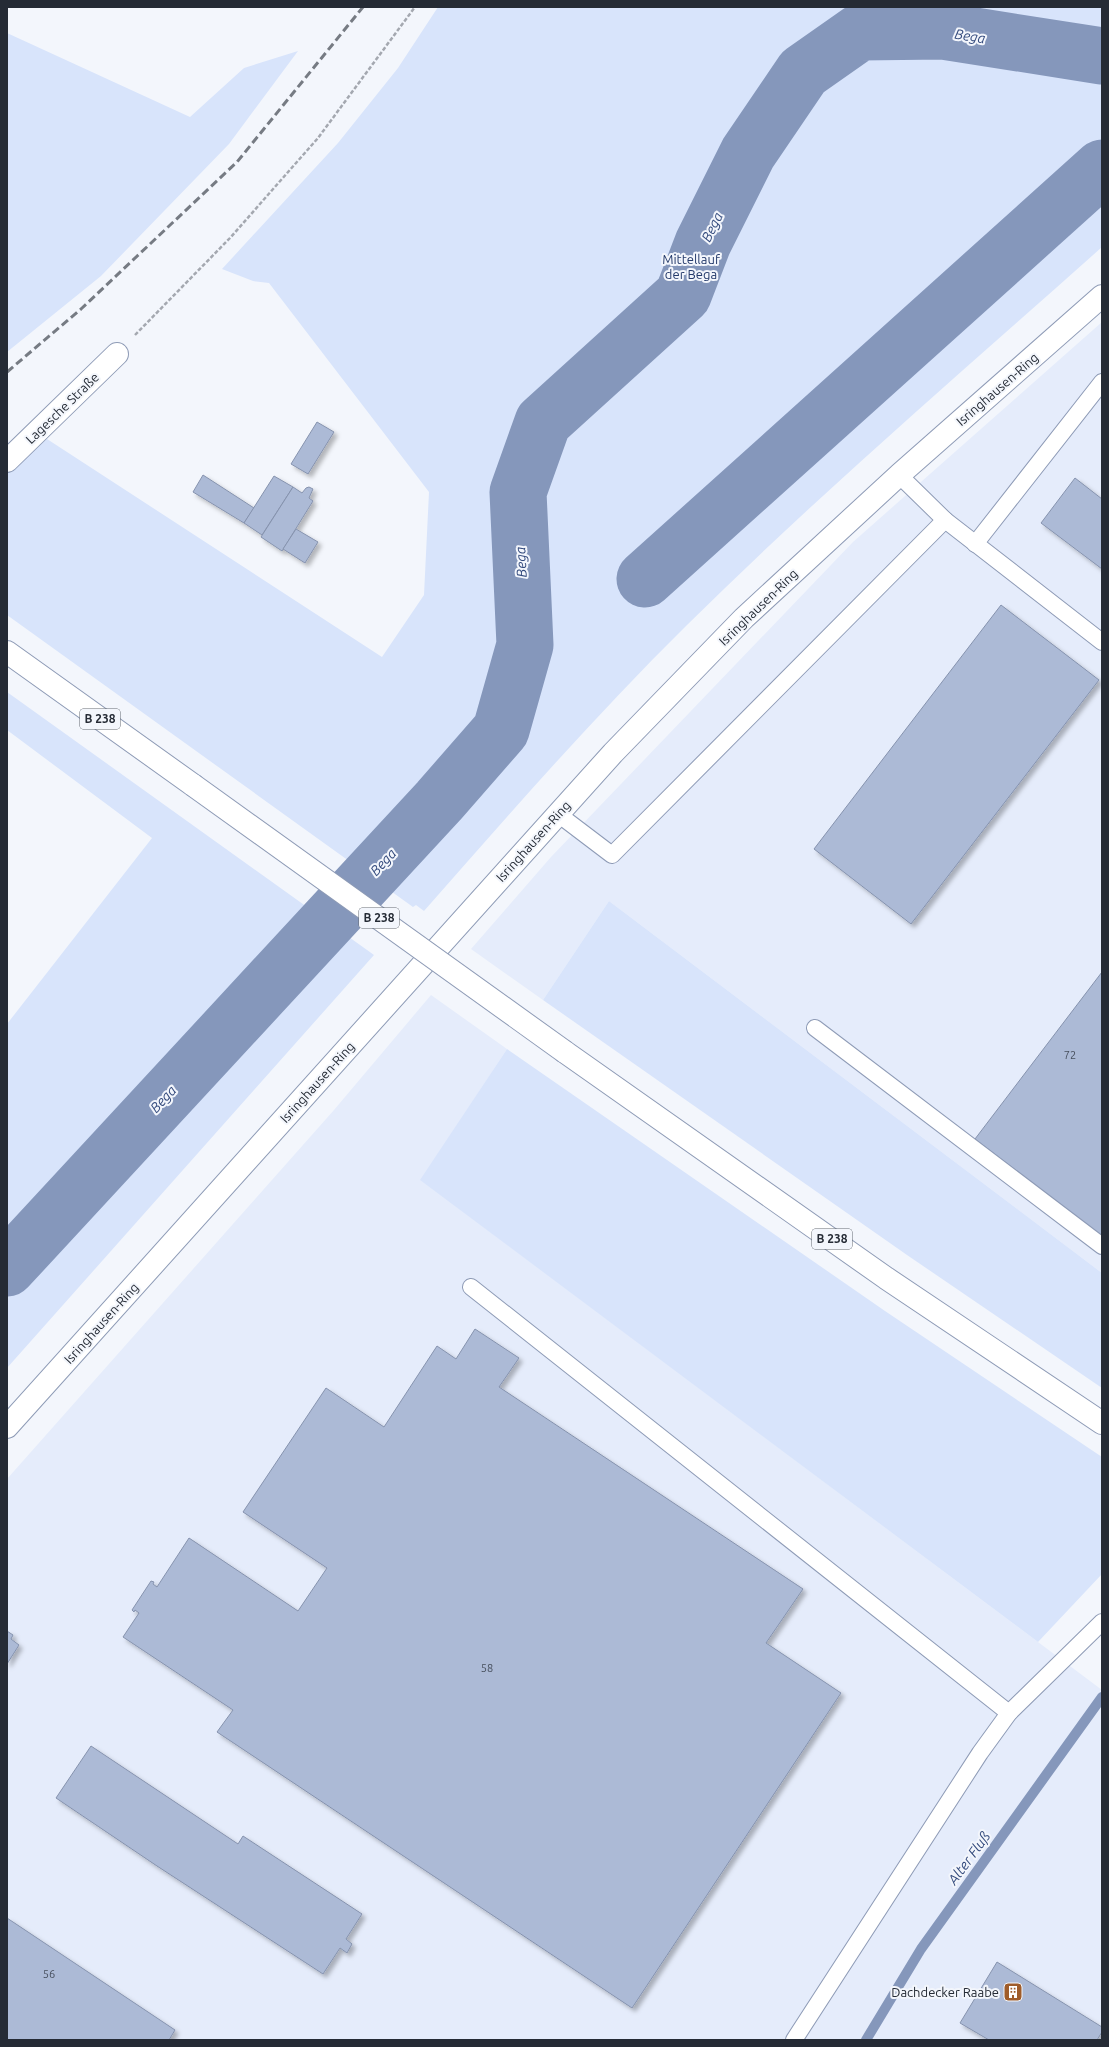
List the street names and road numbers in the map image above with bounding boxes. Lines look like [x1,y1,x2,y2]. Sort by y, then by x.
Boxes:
street label: Isringhausen-Ring [953,350,1041,428]
street label: Lagesche Straße [23,370,101,446]
street label: Isringhausen-Ring [716,566,800,648]
road number: B 238 [80,709,120,729]
street label: Isringhausen-Ring [493,798,573,884]
road number: B 238 [359,908,399,928]
street label: Isringhausen-Ring [277,1039,357,1125]
road number: B 238 [812,1229,852,1249]
street label: Isringhausen-Ring [61,1280,141,1366]

